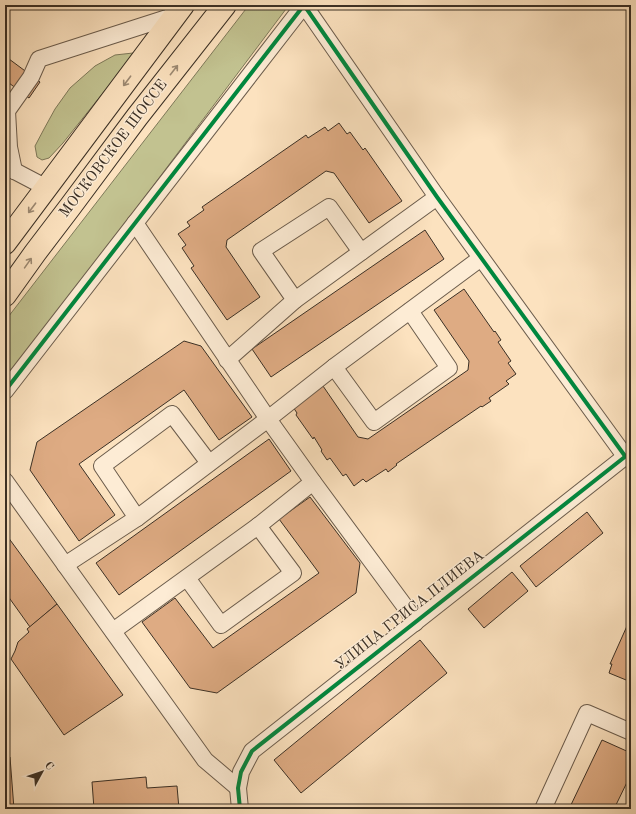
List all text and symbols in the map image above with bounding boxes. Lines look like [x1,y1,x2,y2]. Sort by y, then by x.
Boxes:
one-way arrow [169,65,178,76]
one-way arrow [122,76,131,87]
street label: МОСКОВСКОЕ ШОССЕ [57,77,171,221]
one-way arrow [28,202,36,213]
one-way arrow [24,258,32,269]
street label: УЛИЦА ГРИСА ПЛИЕВА [333,548,488,674]
north arrow [22,752,62,792]
text: С [42,760,55,773]

